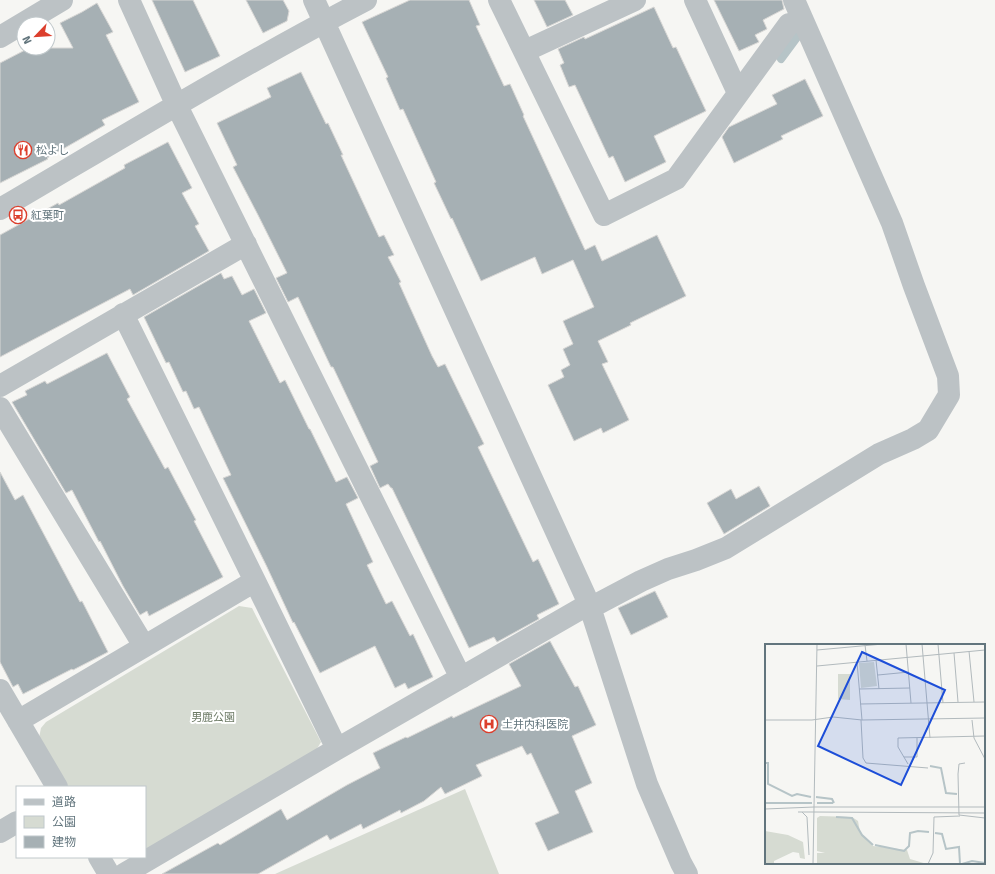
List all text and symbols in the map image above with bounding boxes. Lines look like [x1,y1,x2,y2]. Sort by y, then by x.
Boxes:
north arrow [16,16,56,56]
text: N [20,34,35,46]
restaurant icon: 松よし [13,140,33,160]
place label: 松よし [36,144,69,157]
bus stop icon: 紅葉町 [8,205,28,225]
place label: 紅葉町 [31,209,64,222]
inset map [765,644,985,864]
park label: 男鹿公園 [191,711,235,724]
hospital icon: 土井内科医院 [479,714,499,734]
place label: 土井内科医院 [502,718,568,731]
legend [16,786,146,858]
text: 道路 [52,795,76,809]
text: 公園 [52,815,76,829]
text: 建物 [52,835,76,849]

